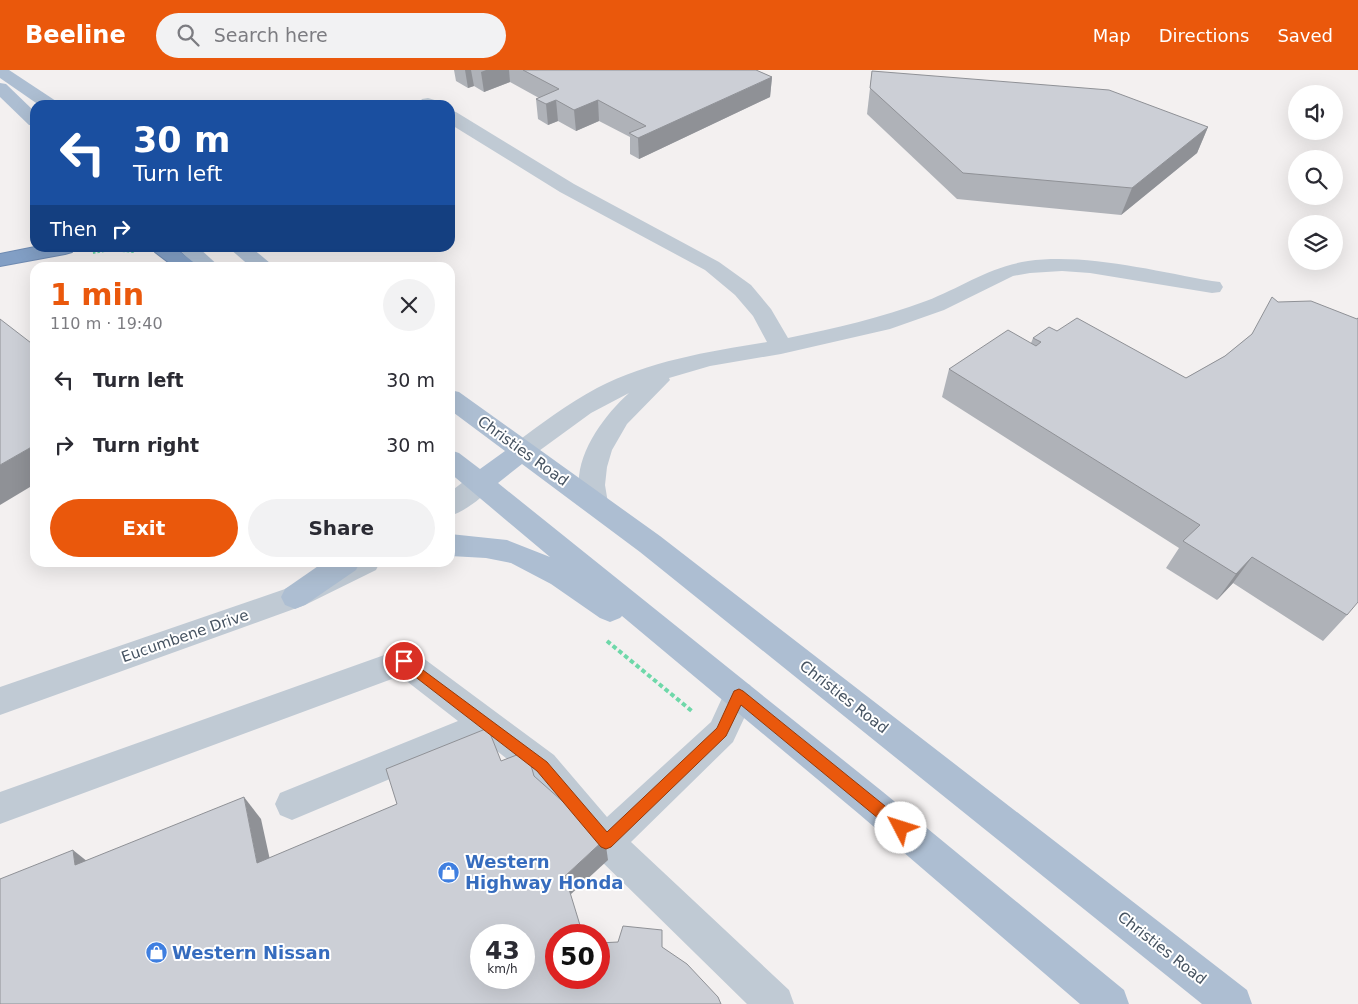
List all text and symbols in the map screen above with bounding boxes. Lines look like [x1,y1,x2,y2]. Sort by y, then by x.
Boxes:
search box [156,13,506,58]
text: Beeline [25,21,126,49]
icon: search [174,21,202,49]
text: Search here [214,24,328,46]
text: Map [1093,25,1131,46]
text: Directions [1159,25,1249,46]
text: Saved [1277,25,1333,46]
map controls [1288,85,1343,270]
button: sound [1288,85,1343,140]
icon: left [50,120,115,185]
text: 30 m [133,120,230,160]
button: search [1288,150,1343,205]
text: Turn left [133,161,222,186]
icon: right [107,215,135,243]
button: layers [1288,215,1343,270]
text: Then [50,218,97,240]
text: 1 min [50,277,144,312]
button: close [383,279,435,331]
text: 110 m · 19:40 [50,314,163,333]
icon: left [50,366,78,394]
text: Turn left [93,369,184,391]
text: 30 m [386,369,435,391]
street label: Christies Road [474,412,572,490]
icon: right [50,431,78,459]
text: Turn right [93,434,199,456]
text: 30 m [386,434,435,456]
button: Exit [50,499,238,557]
button: Share [248,499,435,557]
street label: Eucumbene Drive [119,606,251,666]
pin [383,640,425,682]
icon: arrive [390,647,418,675]
street label: Christies Road [796,657,892,737]
position arrow [874,801,926,853]
place label: Western Highway Honda [465,851,623,893]
shop icon: Western Highway Honda [437,860,461,884]
street label: Christies Road [1114,908,1210,988]
speed limit sign: 50 [545,924,610,989]
text: 43 [485,936,520,965]
shop icon: Western Nissan [144,941,168,965]
place label: Western Nissan [172,942,331,963]
text: km/h [487,962,518,976]

